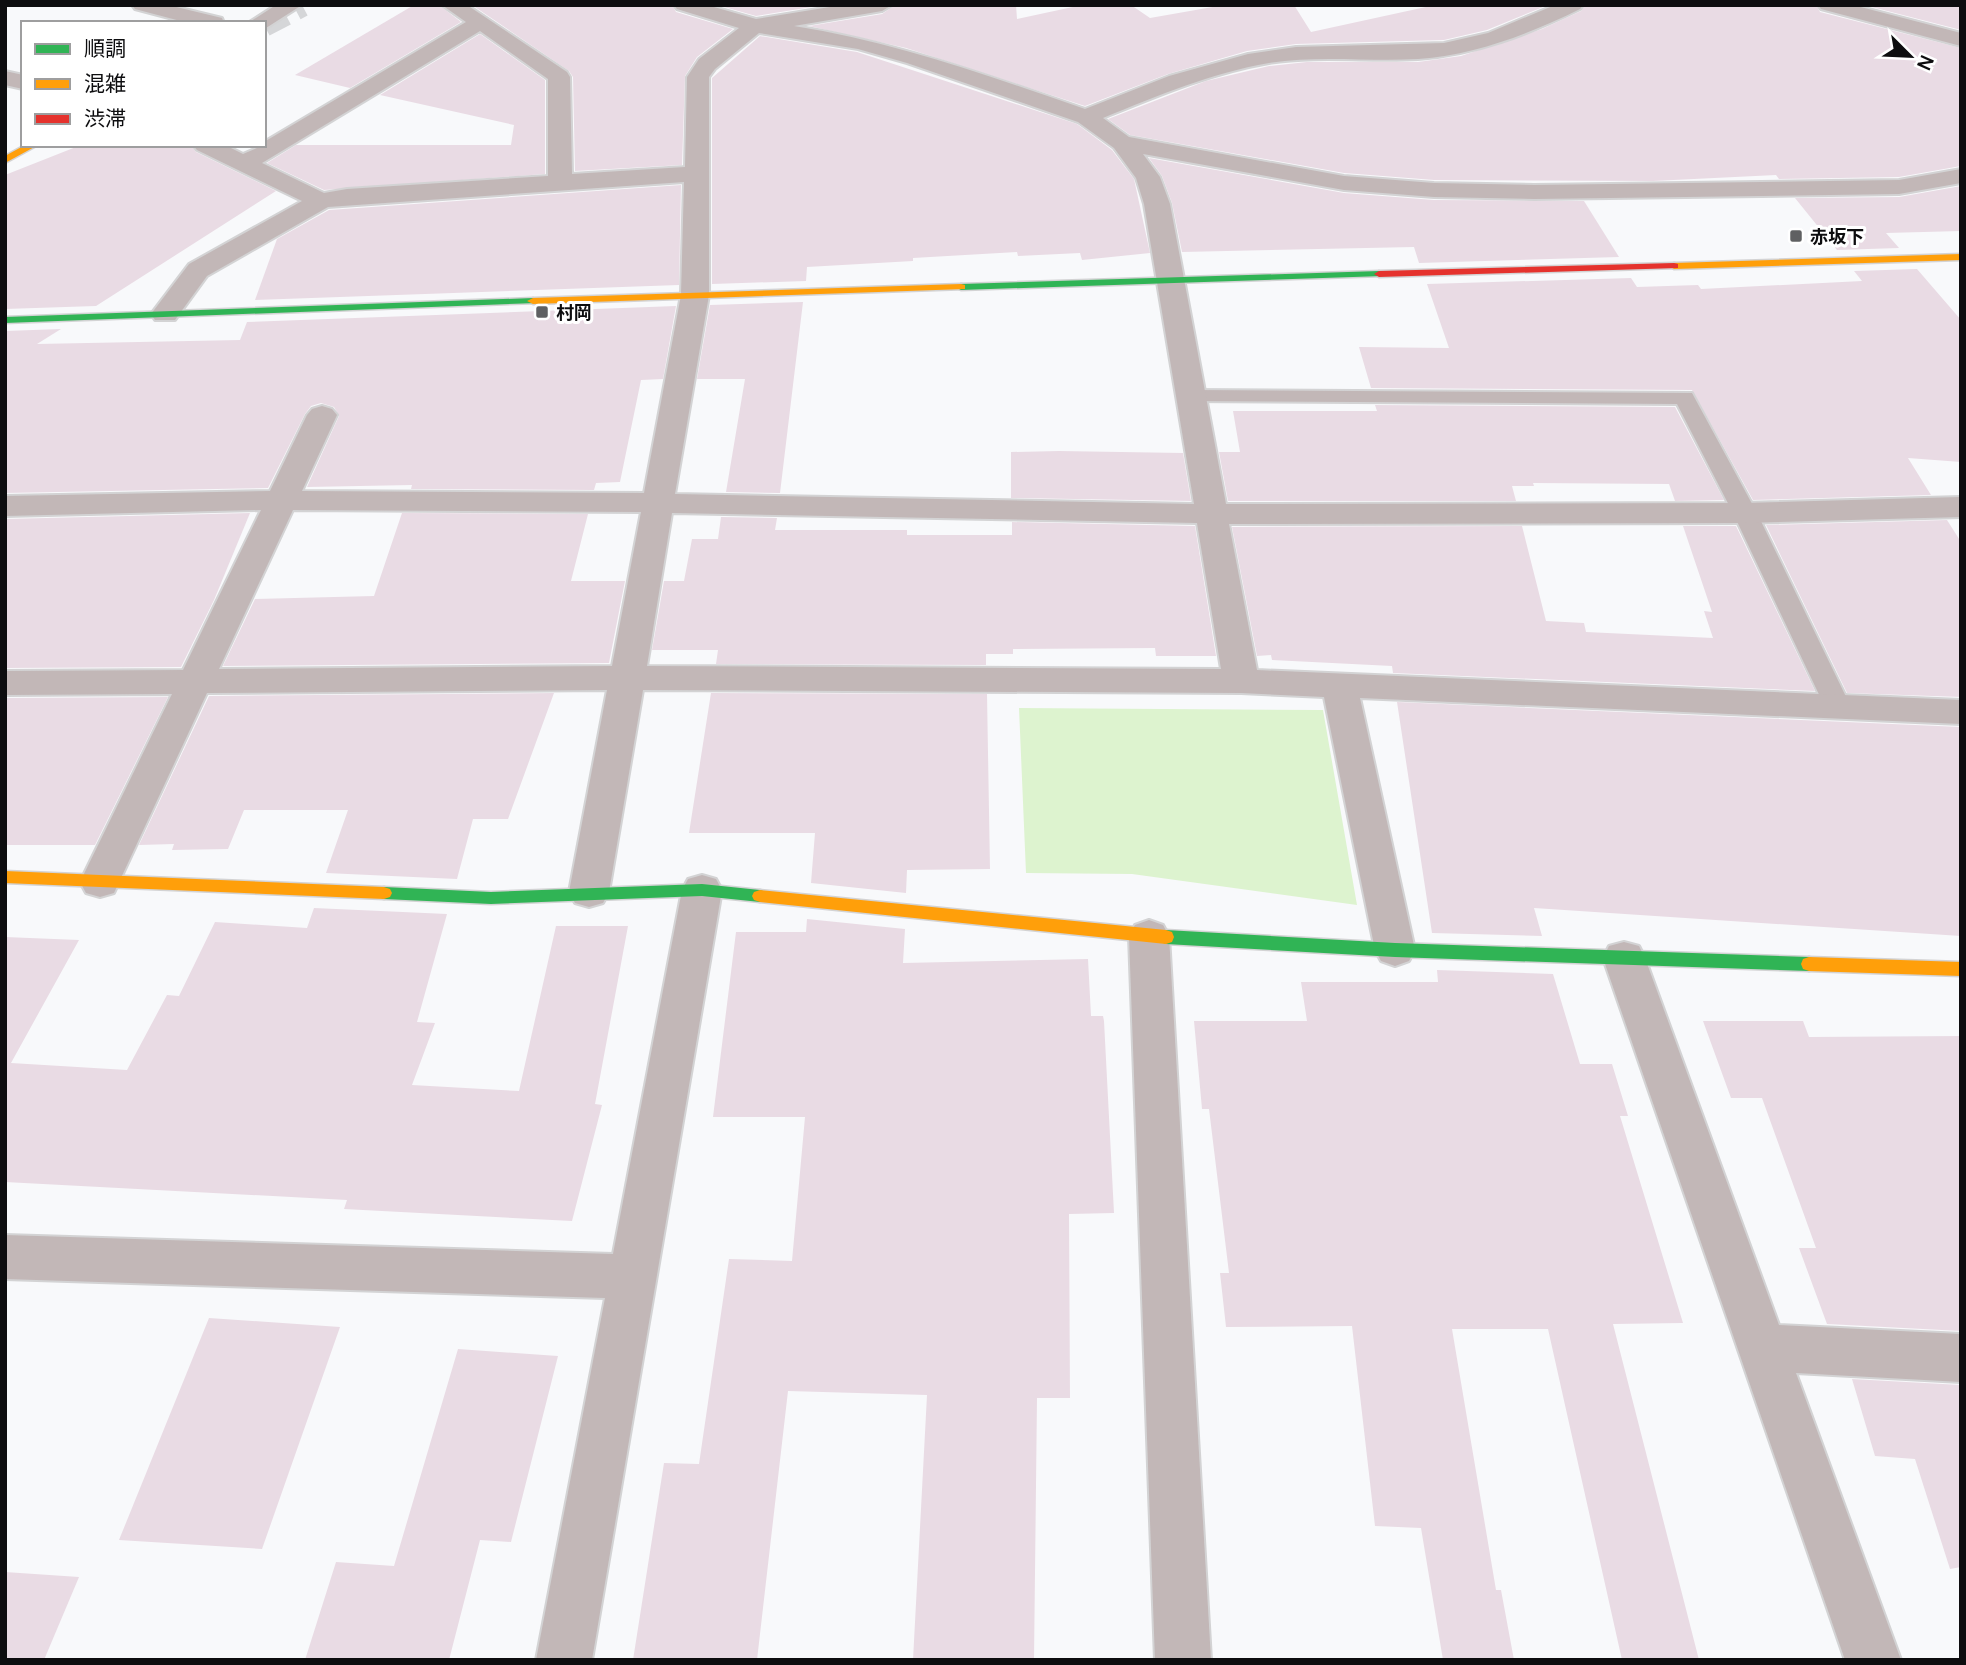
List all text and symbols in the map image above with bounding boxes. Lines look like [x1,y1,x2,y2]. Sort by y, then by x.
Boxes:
legend [21,21,266,147]
north arrow [1875,21,1945,91]
text: 順調 [84,34,126,62]
text: N [1911,51,1940,74]
text: 混雑 [84,69,126,97]
text: 渋滞 [84,104,126,132]
place label: 赤坂下 [1810,224,1864,248]
marker: 赤坂下 [1788,228,1804,244]
place label: 村岡 [556,300,592,324]
marker: 村岡 [534,304,550,320]

